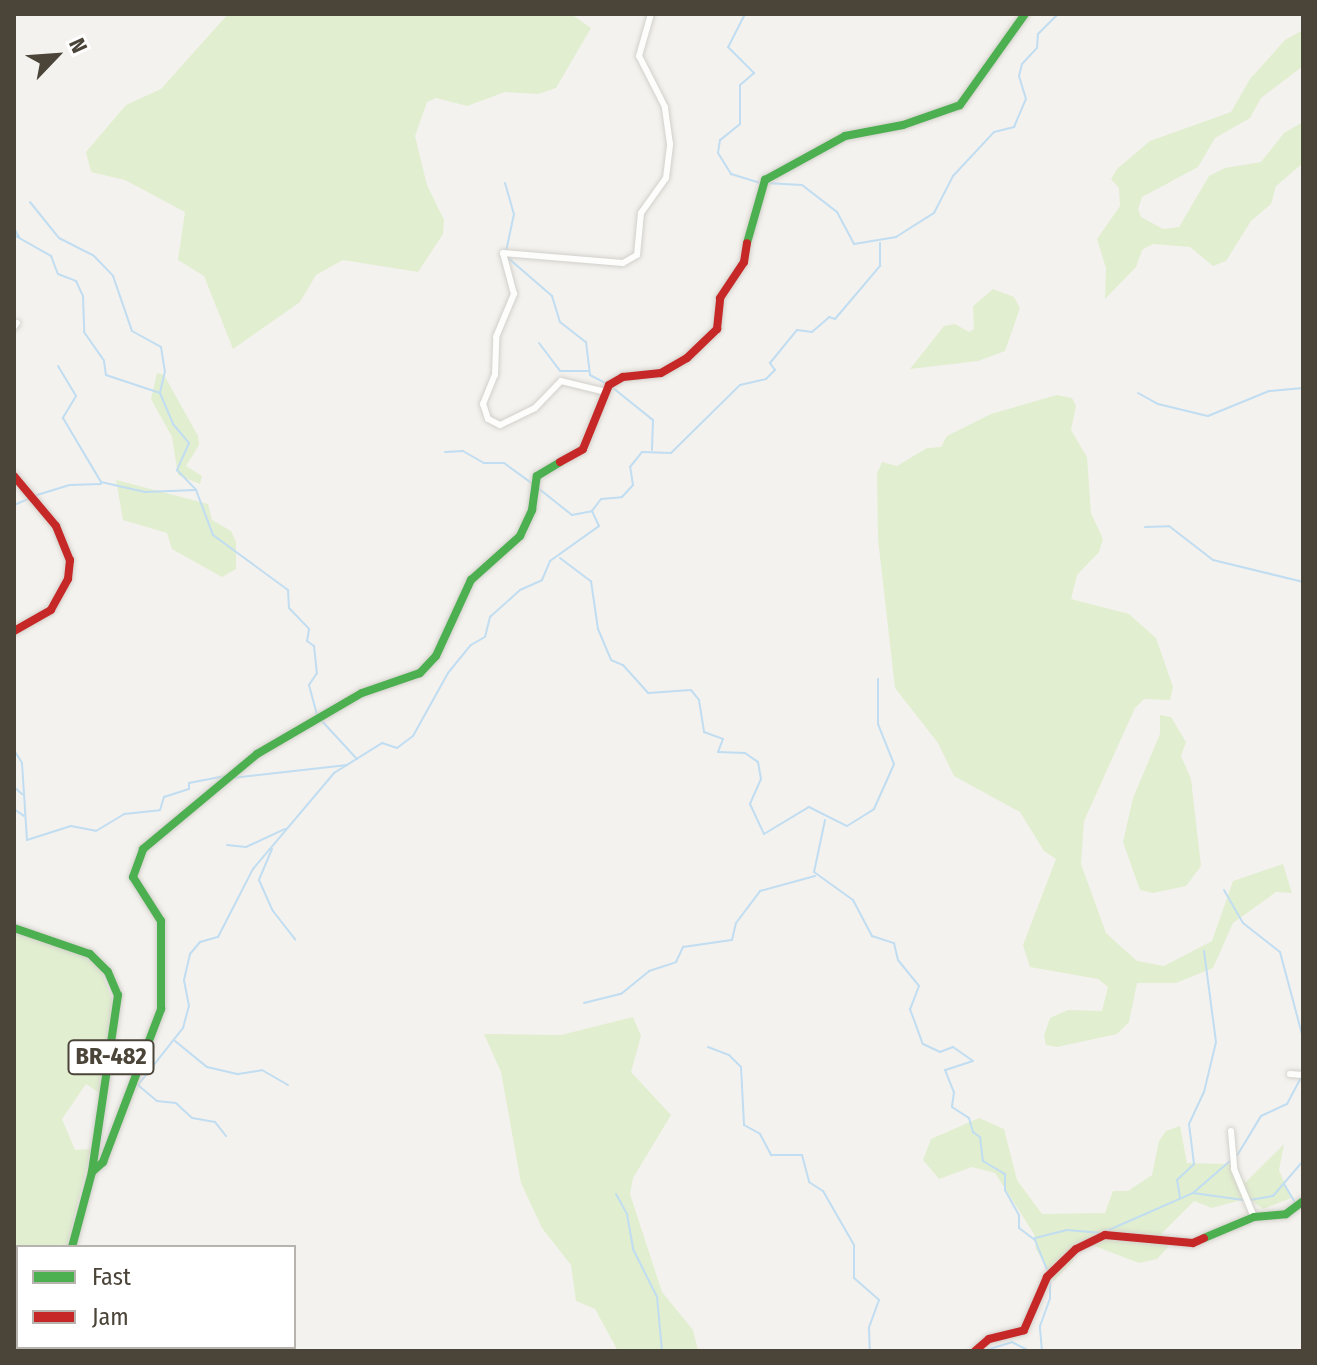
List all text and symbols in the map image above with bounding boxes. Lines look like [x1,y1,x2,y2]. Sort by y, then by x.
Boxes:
north arrow [16,16,96,96]
text: N [63,34,93,57]
road number: BR-482 [67,1037,155,1077]
legend [16,1245,296,1349]
text: Fast [92,1263,131,1291]
text: Jam [92,1303,129,1331]

